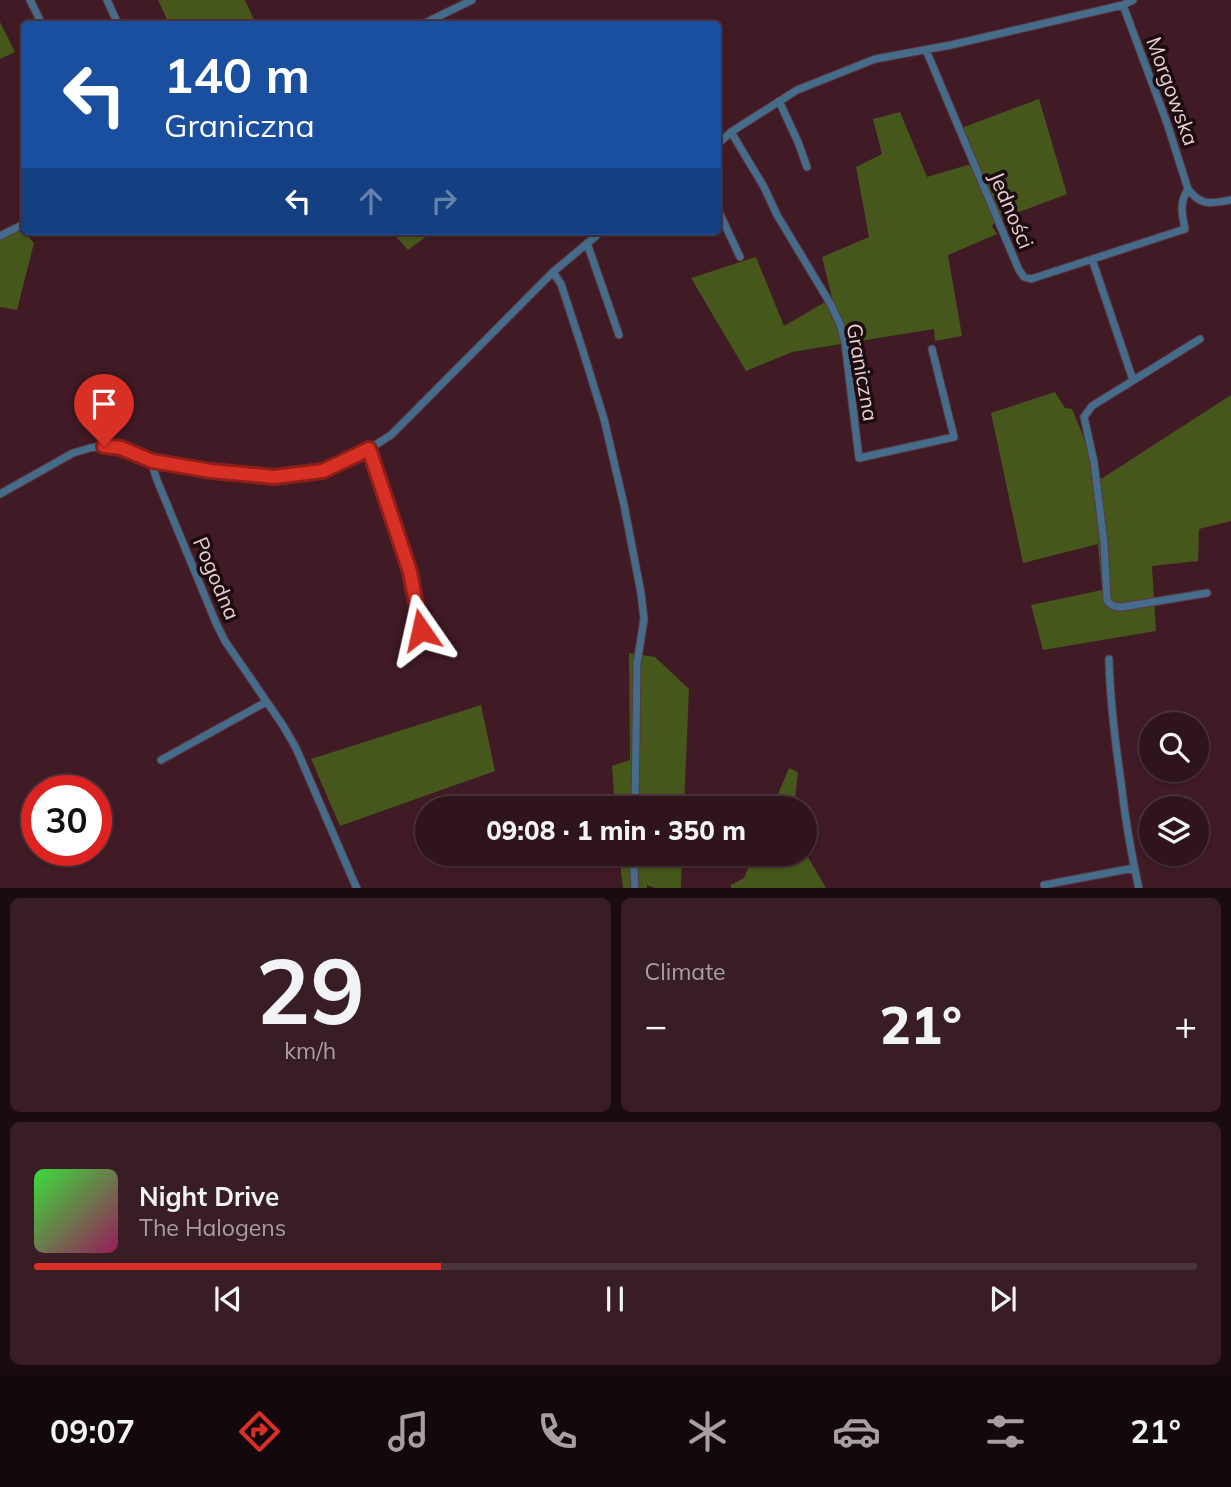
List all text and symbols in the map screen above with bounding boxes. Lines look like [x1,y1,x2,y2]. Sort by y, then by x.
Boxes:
street label: Morgowska [1141,33,1205,149]
text: 140 m [164,44,310,105]
icon: left [49,49,140,140]
text: Graniczna [164,105,315,145]
street label: Jedności [984,168,1040,252]
icon: left [279,182,317,220]
icon: ahead [352,182,390,220]
icon: right [425,182,463,220]
street label: Graniczna [842,321,884,423]
pin [74,374,134,446]
icon: arrive [85,385,123,423]
street label: Pogodna [188,533,246,623]
position arrow [384,593,458,667]
map controls [1139,712,1209,866]
button: search [1139,712,1209,782]
speed limit sign: 30 [21,775,112,866]
button: layers [1139,796,1209,866]
text: 09:08 · 1 min · 350 m [486,814,746,847]
text: 29 [256,933,365,1047]
text: Climate [645,957,726,986]
text: 21° [880,992,962,1057]
text: − [645,1001,667,1049]
text: + [1174,1001,1197,1049]
text: km/h [284,1036,336,1065]
text: Night Drive [139,1180,279,1213]
text: The Halogens [139,1213,286,1242]
icon: previous [209,1280,247,1318]
icon: pause [596,1280,634,1318]
icon: next [984,1280,1022,1318]
icon: directions [235,1407,284,1456]
icon: music [384,1407,433,1456]
icon: phone [533,1407,582,1456]
icon: climate [683,1407,732,1456]
icon: car [832,1407,881,1456]
icon: filters [981,1407,1030,1456]
text: 09:07 [50,1411,135,1451]
text: 21° [1130,1411,1181,1451]

